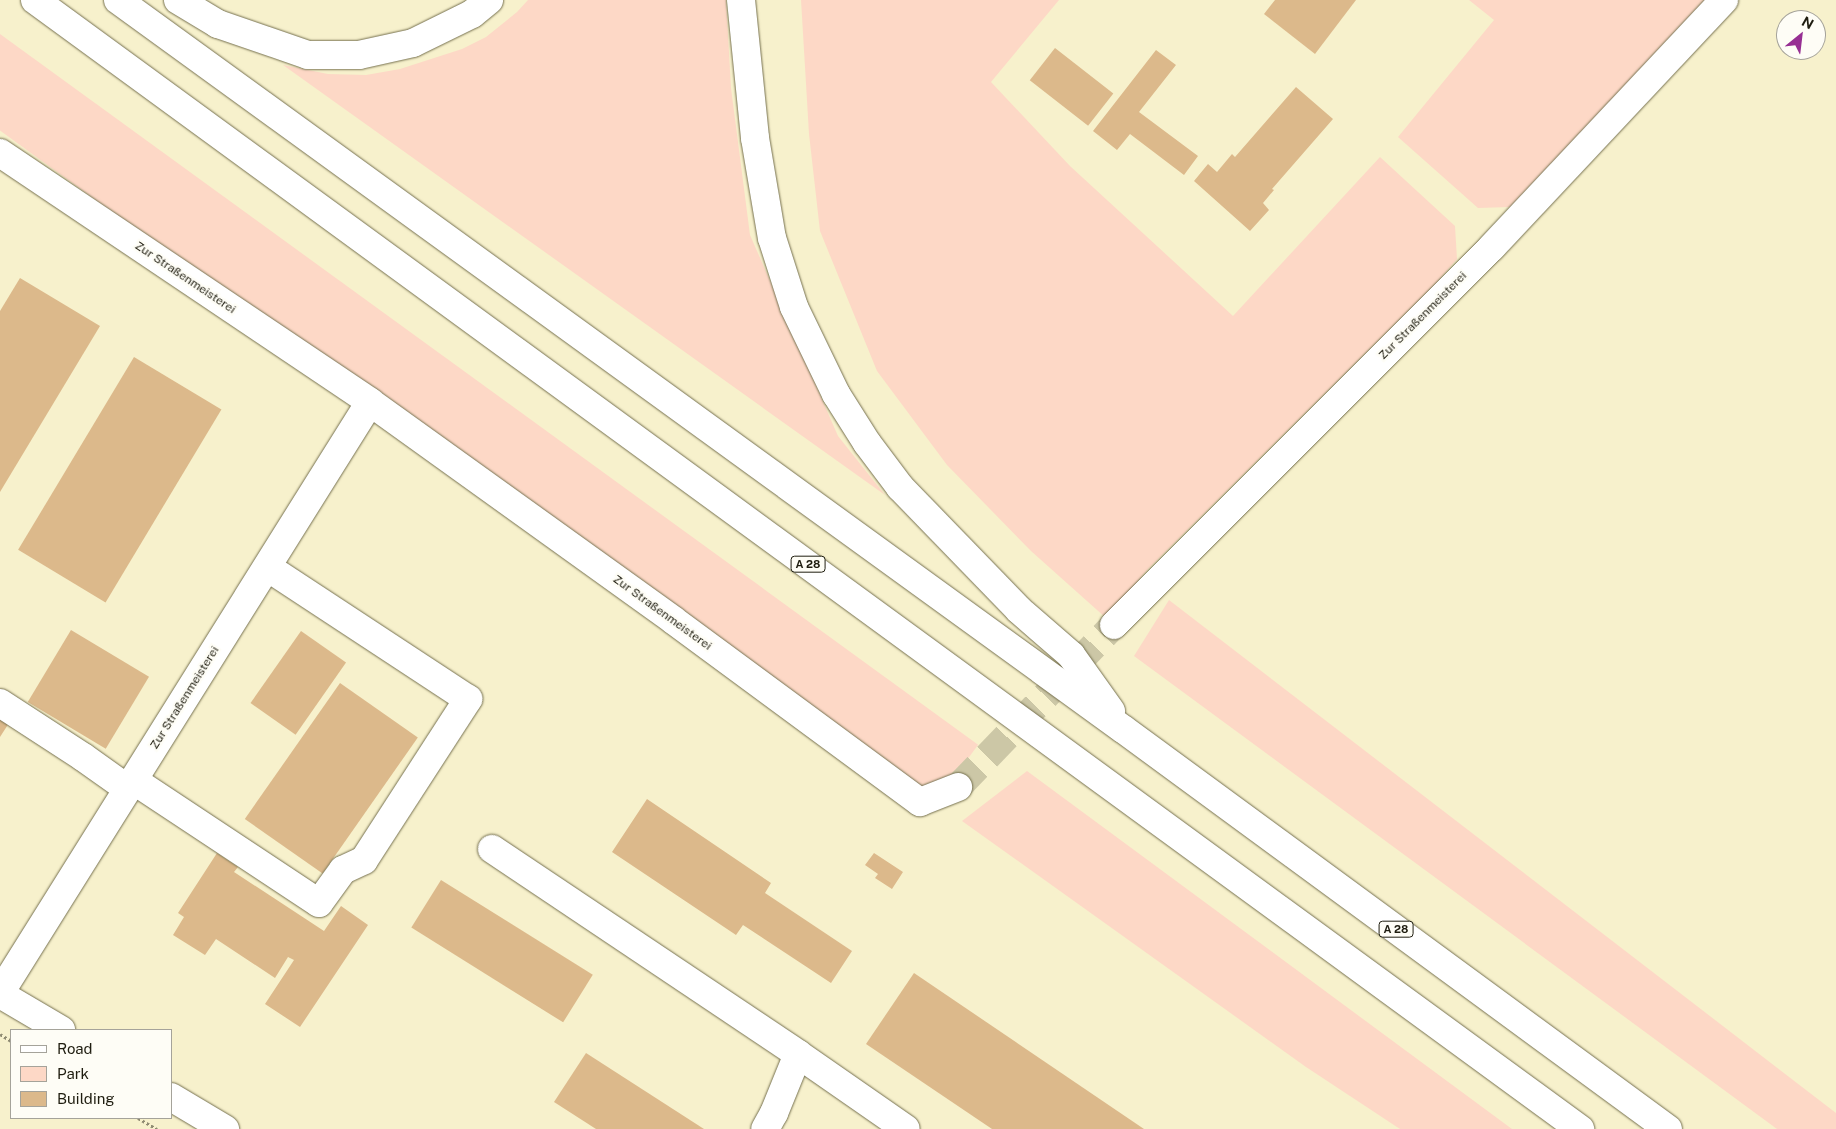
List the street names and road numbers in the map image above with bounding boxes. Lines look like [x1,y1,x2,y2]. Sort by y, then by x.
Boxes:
street label: Zur Straßenmeisterei [132,239,238,317]
street label: Zur Straßenmeisterei [1376,269,1470,363]
road number: A 28 [790,556,826,572]
street label: Zur Straßenmeisterei [610,572,714,654]
street label: Zur Straßenmeisterei [148,644,222,752]
road number: A 28 [1378,921,1414,938]

